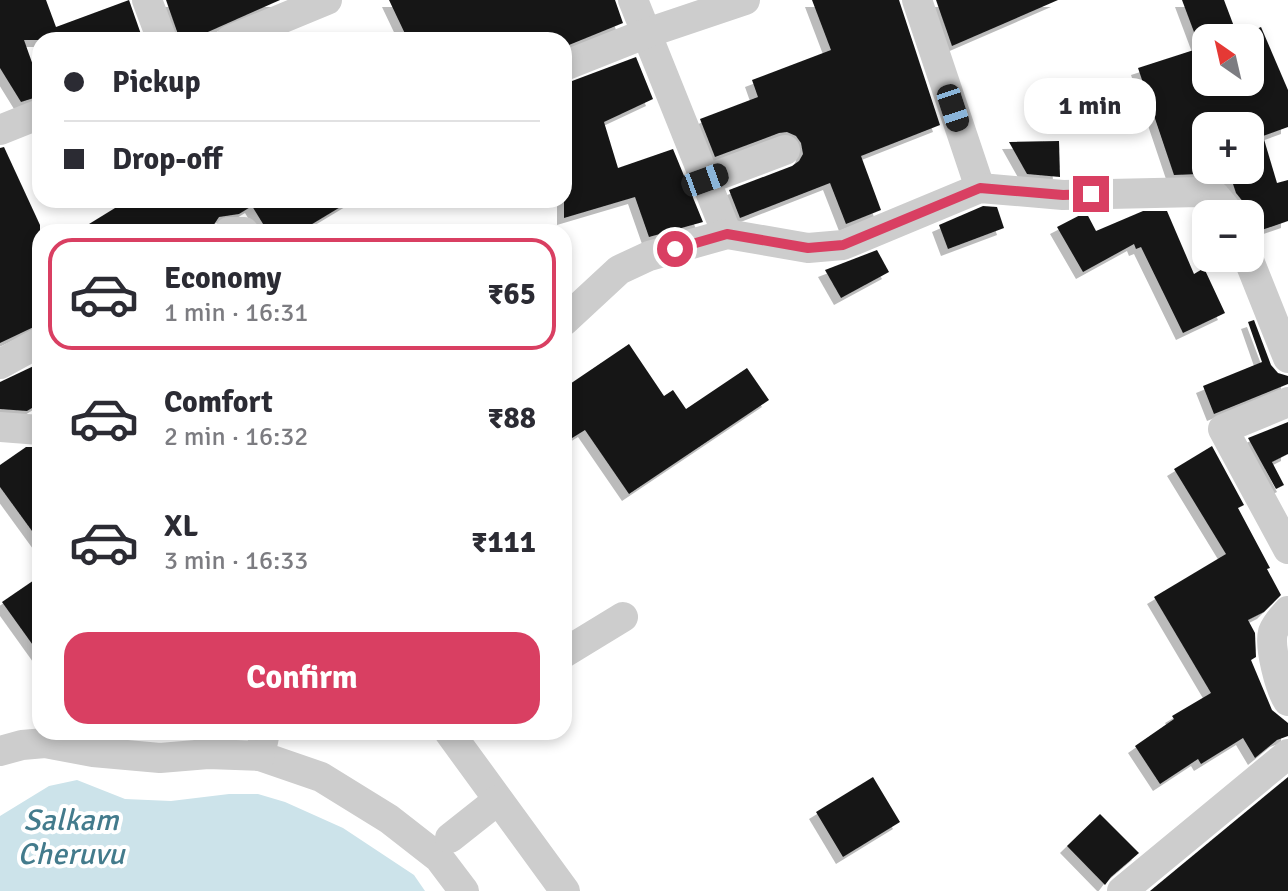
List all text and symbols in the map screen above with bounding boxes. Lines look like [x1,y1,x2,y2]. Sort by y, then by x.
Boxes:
north arrow [1192,24,1264,96]
map controls [1192,24,1264,272]
text: Pickup [112,64,201,101]
callout: 1 min [1025,78,1157,134]
car [934,81,972,135]
text: 1 min [1059,90,1121,122]
button: + [1192,112,1264,184]
text: Drop-off [112,141,222,178]
car [678,161,732,199]
route end [1073,176,1109,212]
button: − [1192,200,1264,272]
route start [657,231,693,267]
icon: car [68,258,140,330]
text: Economy [164,260,281,297]
text: ₹65 [487,276,536,313]
text: 1 min · 16:31 [164,297,308,329]
icon: car [68,382,140,454]
text: Comfort [164,384,273,421]
text: ₹88 [487,400,536,437]
text: 2 min · 16:32 [164,421,308,453]
icon: car [68,506,140,578]
text: XL [164,508,198,545]
text: ₹111 [471,524,536,561]
text: 3 min · 16:33 [164,545,308,577]
button: Confirm [64,632,540,724]
water label: Salkam Cheruvu [18,802,126,873]

